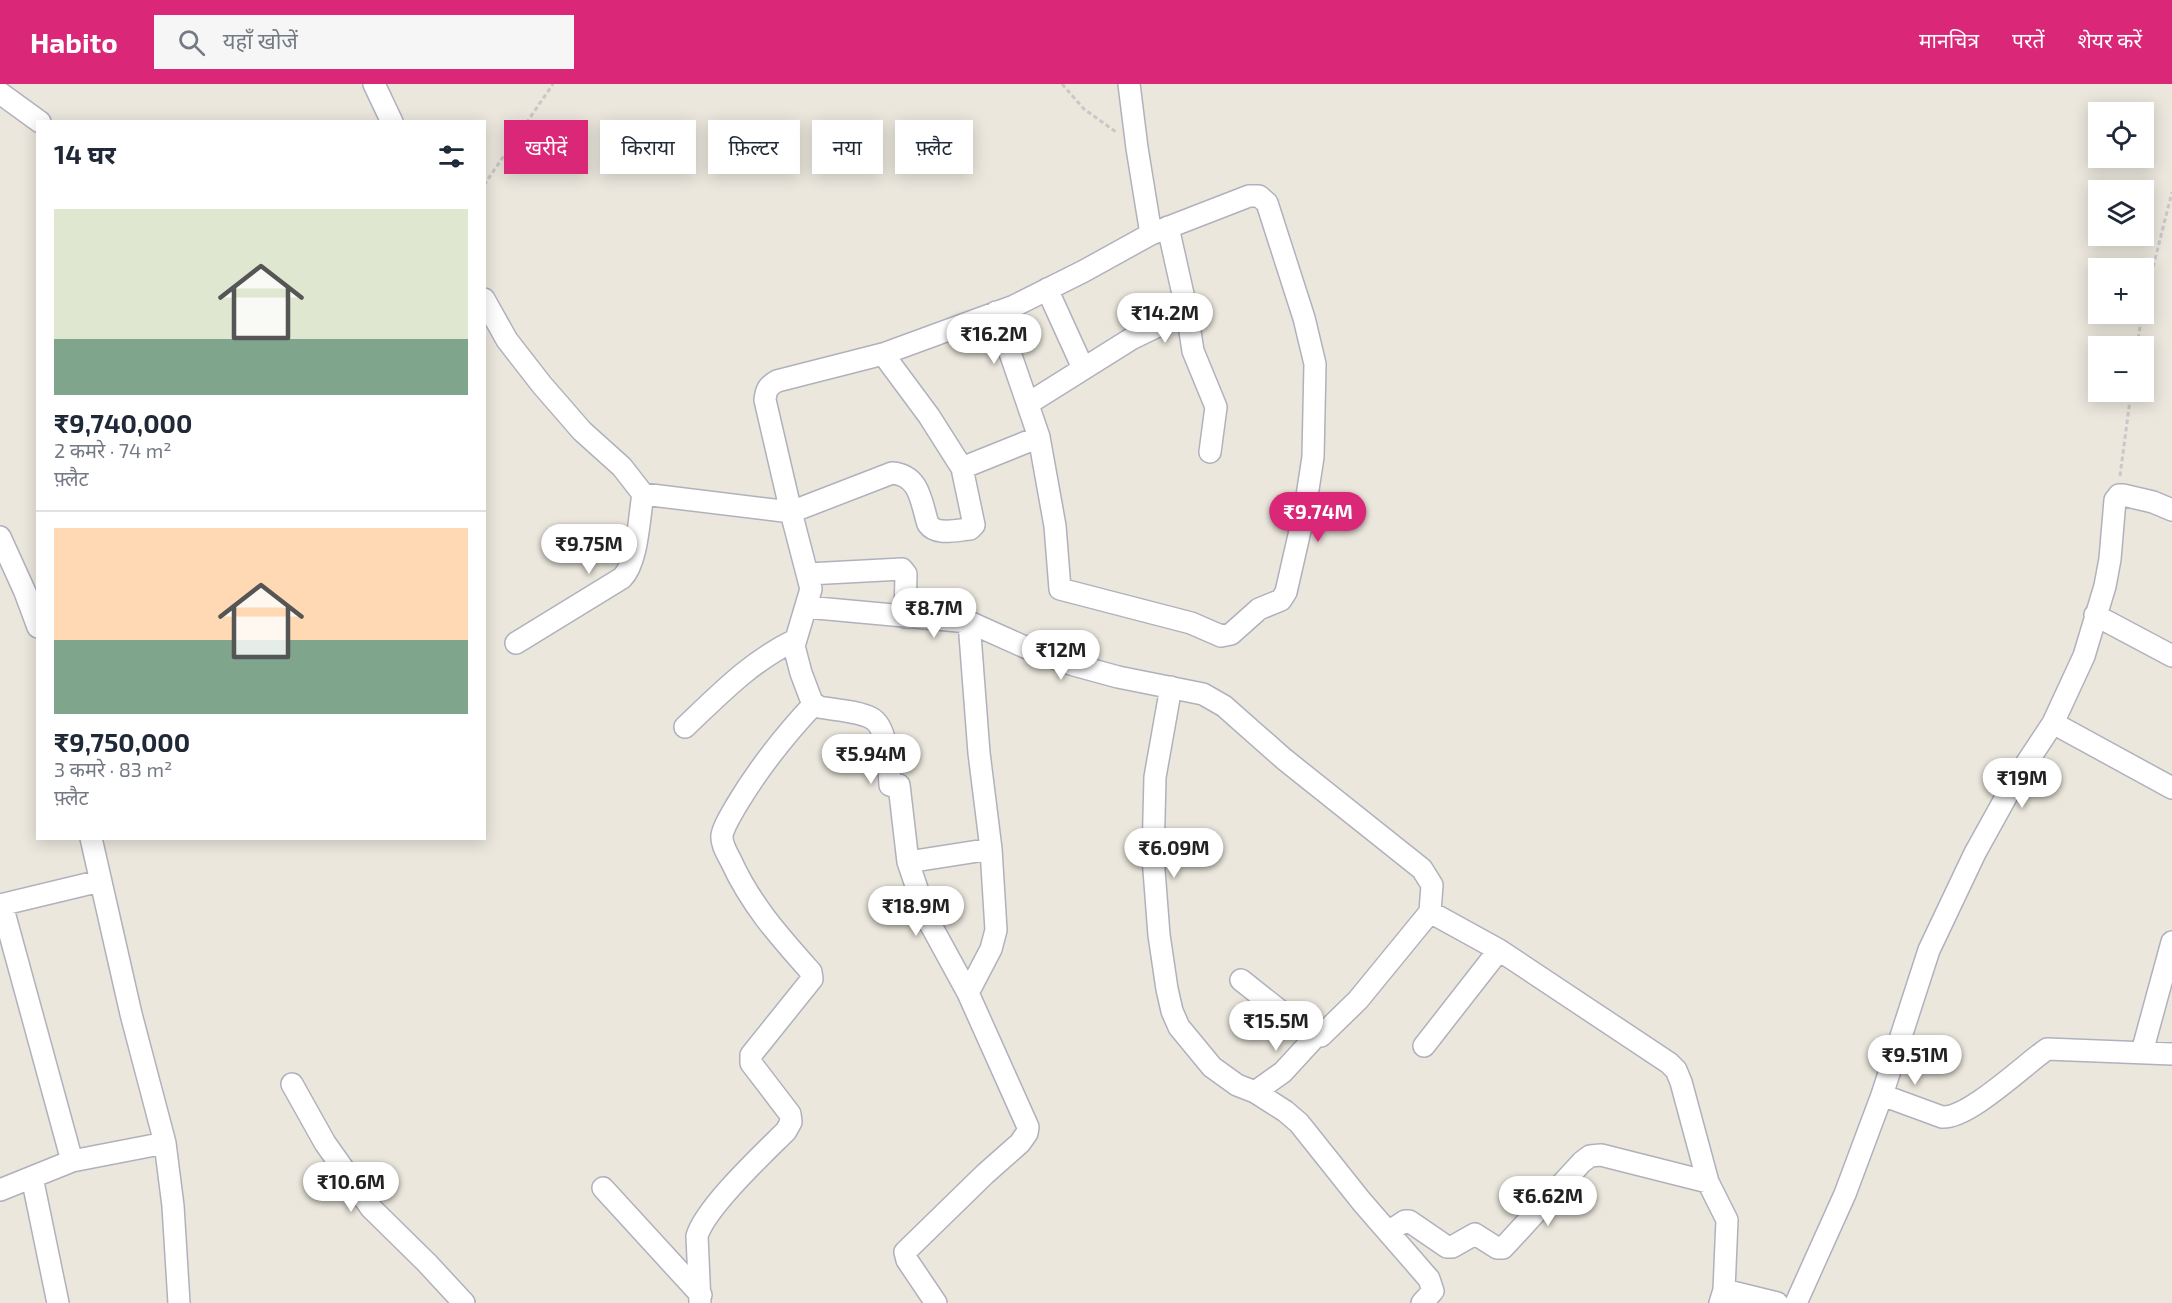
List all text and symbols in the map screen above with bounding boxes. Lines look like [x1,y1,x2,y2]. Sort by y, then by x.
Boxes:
search box [154,15,574,69]
text: Habito [30,25,118,59]
icon: search [175,26,208,59]
text: यहाँ खोजें [223,27,298,53]
text: मानचित्र [1919,27,1979,52]
text: परतें [2012,27,2045,52]
text: शेयर करें [2078,27,2142,52]
map controls [2088,102,2154,402]
button: locate [2088,102,2154,168]
chip: खरीदें [504,120,588,174]
chip: किराया [600,120,696,174]
chip: फ़िल्टर [708,120,800,174]
chip: नया [812,120,883,174]
chip: फ़्लैट [895,120,973,174]
text: 14 घर [54,138,116,169]
icon: filters [435,140,468,173]
button: layers [2088,180,2154,246]
icon: home [207,248,315,356]
button: + [2088,258,2154,324]
pin: ₹14.2M [1116,293,1214,344]
text: ₹14.2M [1131,300,1199,324]
pin: ₹16.2M [945,314,1043,365]
text: ₹16.2M [960,321,1028,345]
button: − [2088,336,2154,402]
text: ₹9,740,000 [54,407,192,438]
text: 2 कमरे · 74 m² [54,438,172,462]
text: फ़्लैट [54,466,89,490]
pin: ₹9.74M [1269,492,1367,543]
text: ₹9.74M [1283,499,1353,523]
pin: ₹9.75M [540,524,638,575]
text: ₹9.75M [555,531,623,555]
icon: home [207,567,315,675]
pin: ₹8.7M [892,588,976,639]
text: ₹8.7M [905,595,963,619]
pin: ₹12M [1025,630,1097,681]
text: ₹12M [1036,637,1086,661]
text: ₹9,750,000 [54,726,190,757]
pin: ₹5.94M [822,734,920,785]
text: ₹5.94M [836,741,906,765]
text: 3 कमरे · 83 m² [54,757,172,781]
pin: ₹19M [1986,758,2058,809]
text: ₹19M [1997,765,2047,789]
text: फ़्लैट [54,785,89,809]
pin: ₹6.09M [1125,828,1223,879]
text: ₹6.09M [1138,835,1210,859]
pin: ₹18.9M [867,886,965,937]
text: ₹18.9M [882,893,950,917]
pin: ₹15.5M [1227,1001,1325,1052]
text: ₹15.5M [1243,1008,1309,1032]
pin: ₹9.51M [1866,1035,1964,1086]
text: ₹9.51M [1882,1042,1948,1066]
pin: ₹10.6M [302,1162,400,1213]
text: ₹10.6M [317,1169,385,1193]
pin: ₹6.62M [1499,1176,1597,1227]
text: ₹6.62M [1513,1183,1583,1207]

